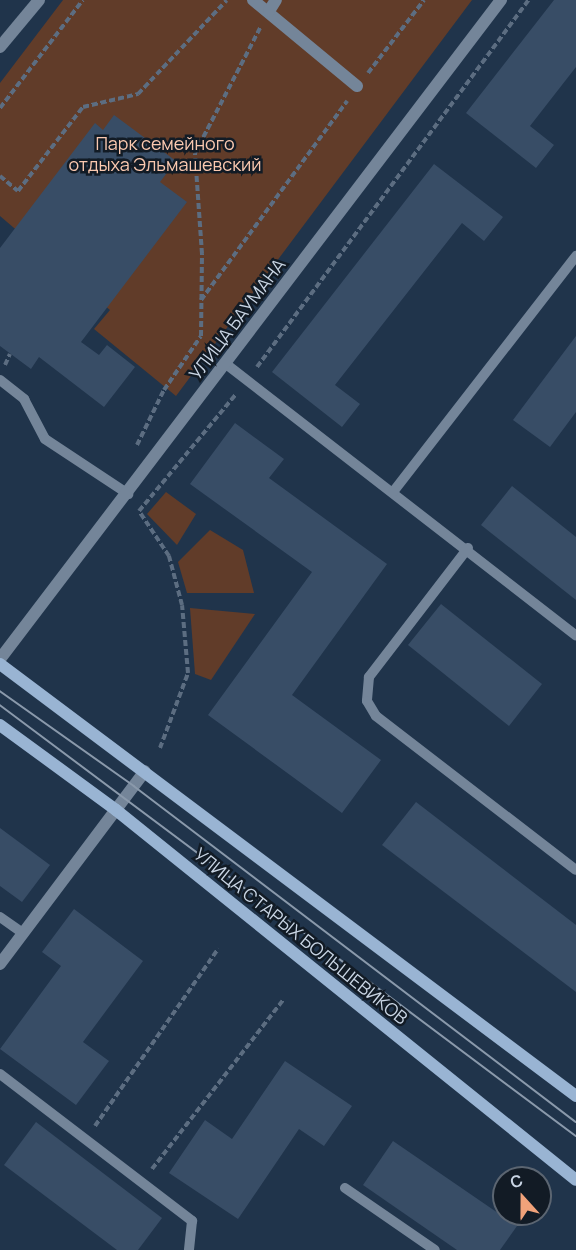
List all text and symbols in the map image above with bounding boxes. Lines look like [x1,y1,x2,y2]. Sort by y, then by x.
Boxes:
park label: Парк семейного отдыха Эльмашевский [68,133,262,176]
street label: УЛИЦА БАУМАНА [184,254,290,384]
street label: УЛИЦА СТАРЫХ БОЛЬШЕВИКОВ [190,843,412,1029]
north arrow [492,1166,552,1226]
text: С [507,1169,526,1193]

